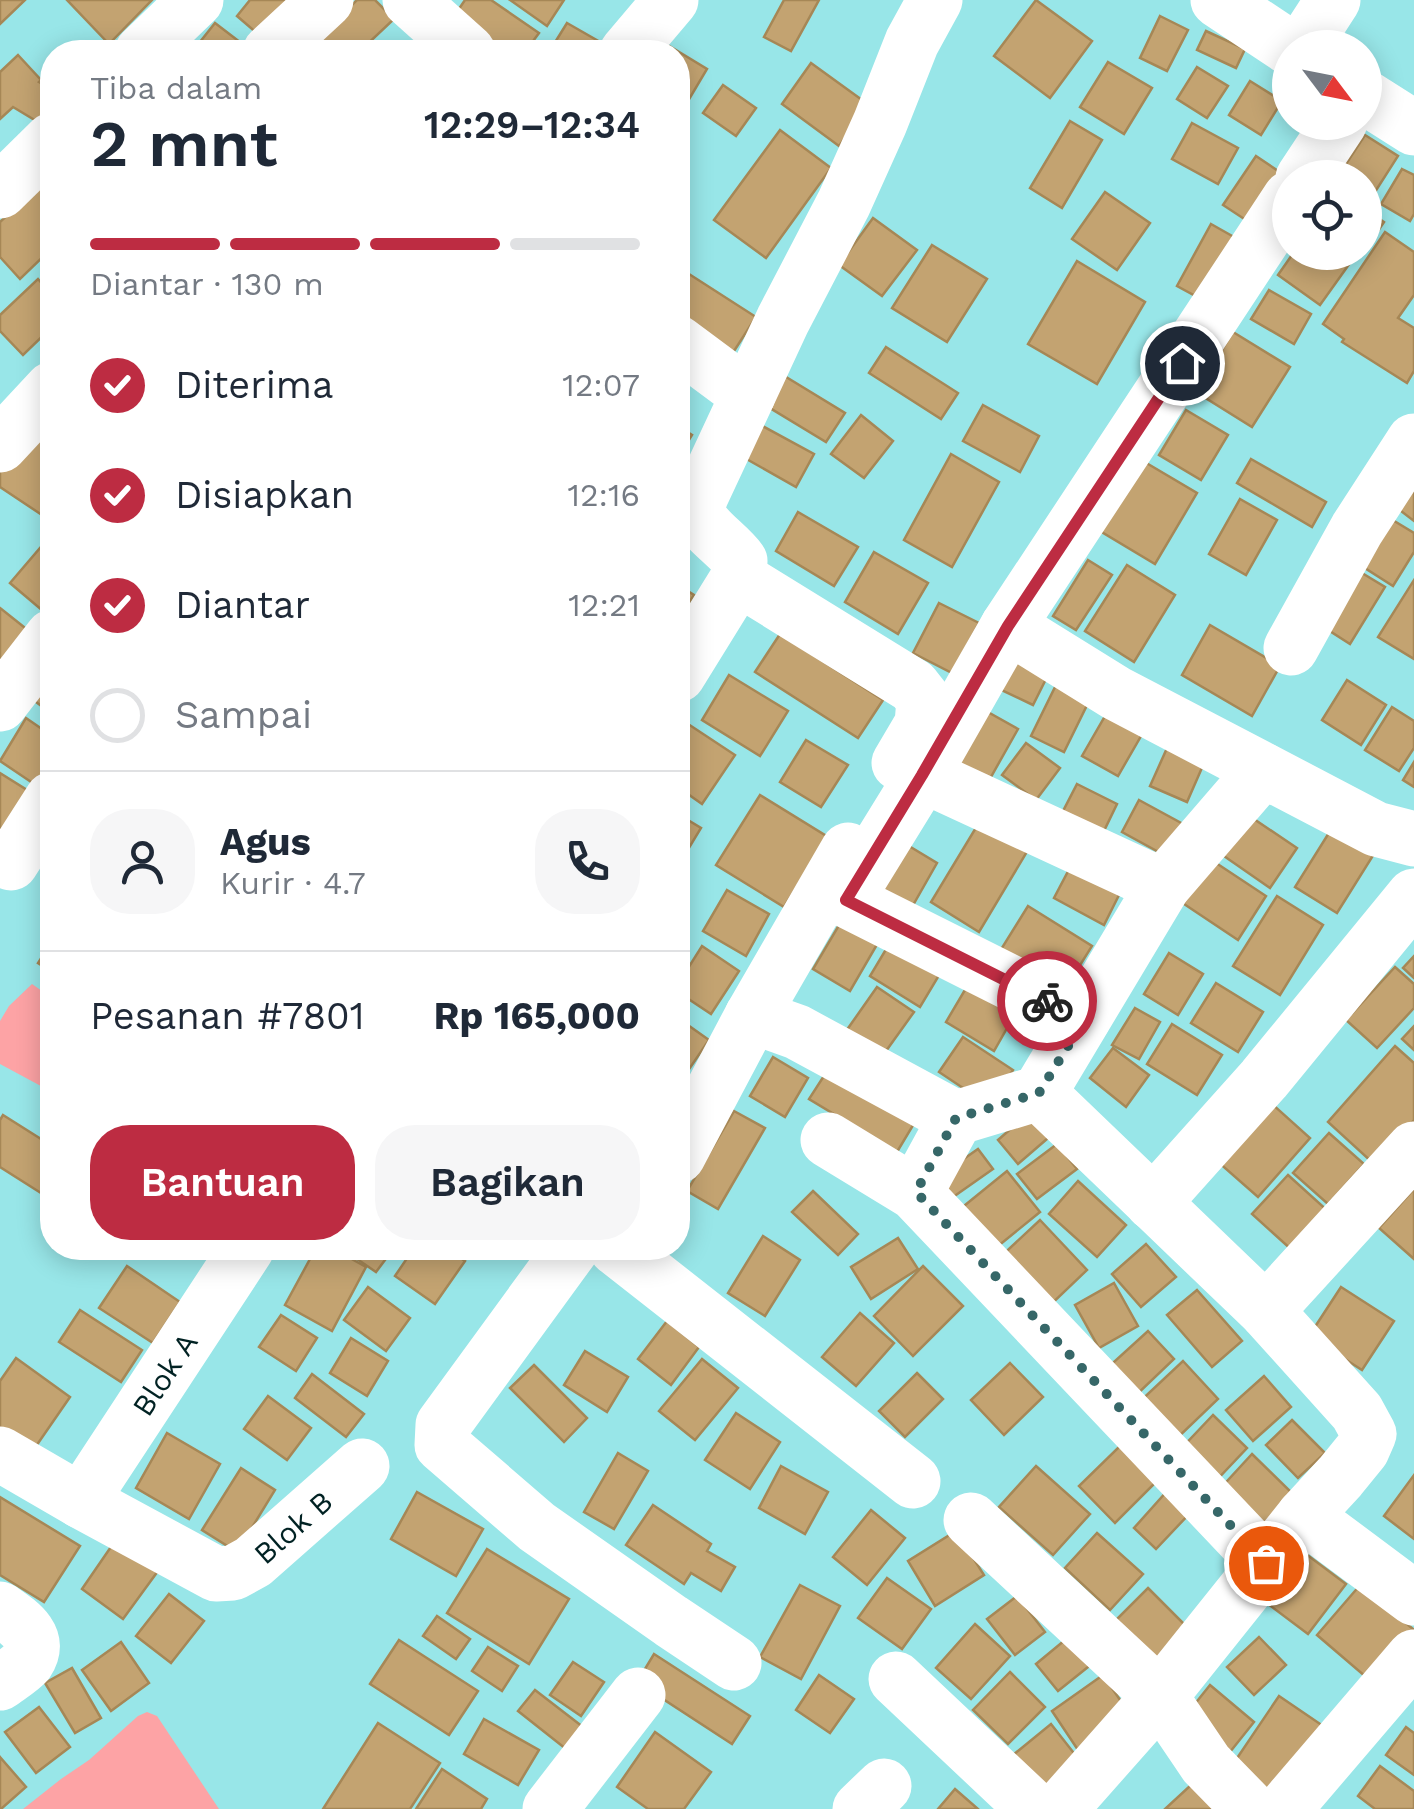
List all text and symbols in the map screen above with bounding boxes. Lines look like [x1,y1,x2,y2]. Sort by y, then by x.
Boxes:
north arrow [1272,30,1382,140]
map controls [1272,30,1382,270]
text: Tiba dalam [90,69,262,107]
text: 12:29–12:34 [424,103,640,147]
text: 2 mnt [90,106,278,182]
button: locate [1272,160,1382,270]
text: Diantar · 130 m [90,265,324,303]
pin [1140,321,1225,406]
icon: home [1155,336,1210,391]
icon: check [90,358,145,413]
text: Diterima [175,363,334,407]
text: 12:07 [562,366,640,404]
icon: check [90,468,145,523]
text: Disiapkan [175,473,354,517]
text: 12:16 [567,476,640,514]
icon: check [90,578,145,633]
text: Diantar [175,583,310,627]
text: 12:21 [568,586,640,624]
text: Sampai [175,693,312,737]
button: person [90,809,195,914]
button: phone [535,809,640,914]
text: Agus [220,820,311,864]
text: Kurir · 4.7 [220,864,366,902]
courier [997,951,1097,1051]
icon: bike [1020,974,1075,1029]
text: Pesanan #7801 [90,994,365,1038]
text: Rp 165,000 [433,994,640,1038]
button: Bantuan [90,1125,355,1240]
button: Bagikan [375,1125,640,1240]
street label: Blok A [125,1326,204,1422]
street label: Blok B [246,1483,339,1571]
pin [1224,1521,1309,1606]
icon: bag [1239,1536,1294,1591]

